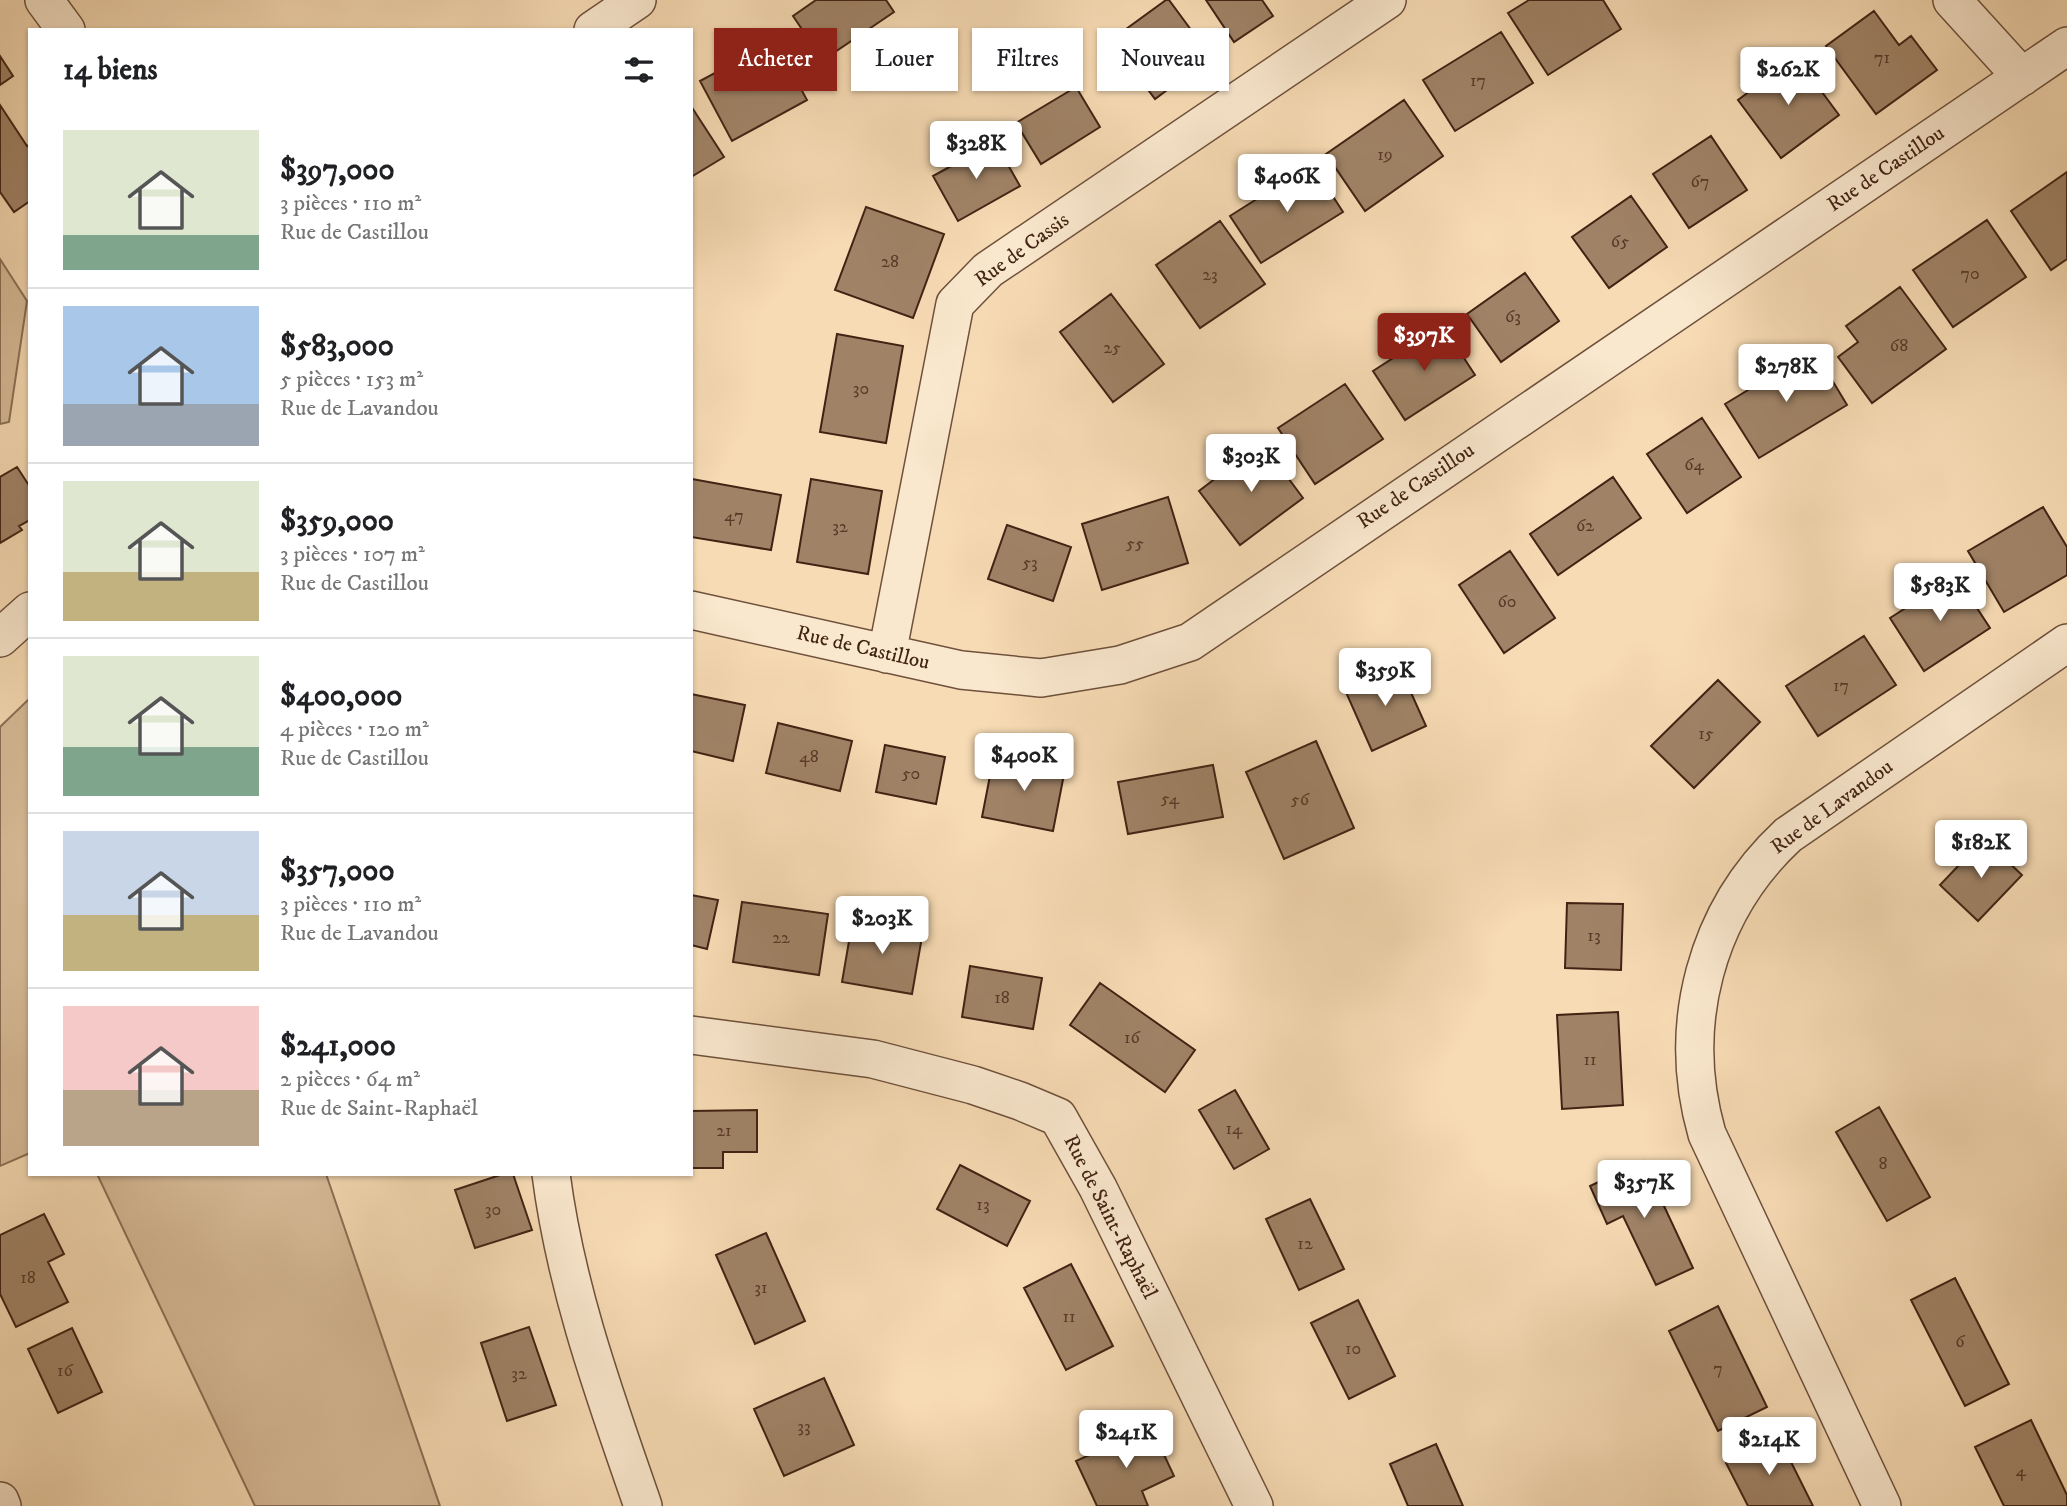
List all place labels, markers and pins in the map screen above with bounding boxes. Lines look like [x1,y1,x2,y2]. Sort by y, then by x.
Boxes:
pin: $262K [1739,48,1837,107]
pin: $328K [927,122,1025,181]
pin: $406K [1238,154,1336,214]
pin: $397K [1375,314,1473,373]
pin: $278K [1737,344,1835,404]
pin: $303K [1202,434,1300,494]
pin: $583K [1891,564,1989,623]
pin: $359K [1336,648,1434,708]
pin: $400K [975,734,1073,793]
pin: $182K [1932,820,2030,880]
pin: $203K [833,897,931,956]
pin: $357K [1595,1160,1693,1220]
pin: $241K [1077,1410,1175,1470]
pin: $214K [1720,1418,1818,1477]

